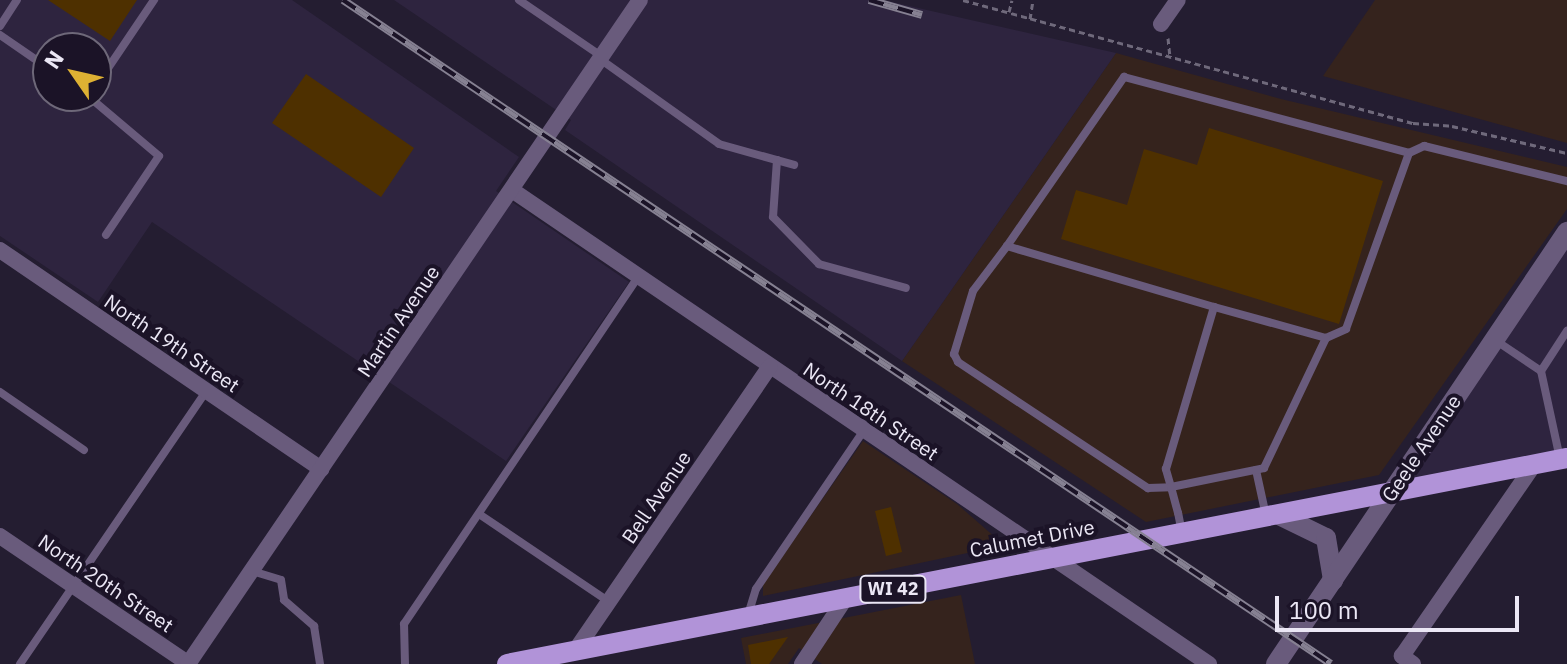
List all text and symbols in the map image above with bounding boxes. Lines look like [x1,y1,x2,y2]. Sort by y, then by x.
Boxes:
north arrow [32,32,112,112]
text: N [37,45,70,74]
street label: Martin Avenue [352,261,444,381]
street label: North 19th Street [100,289,244,397]
street label: North 18th Street [799,357,943,465]
street label: Geele Avenue [1376,390,1466,506]
street label: Bell Avenue [616,446,696,548]
street label: Calumet Drive [968,514,1096,562]
street label: North 20th Street [34,529,178,637]
road number: WI 42 [859,575,927,603]
scale bar [1279,580,1523,630]
text: 100 m [1289,594,1359,626]

